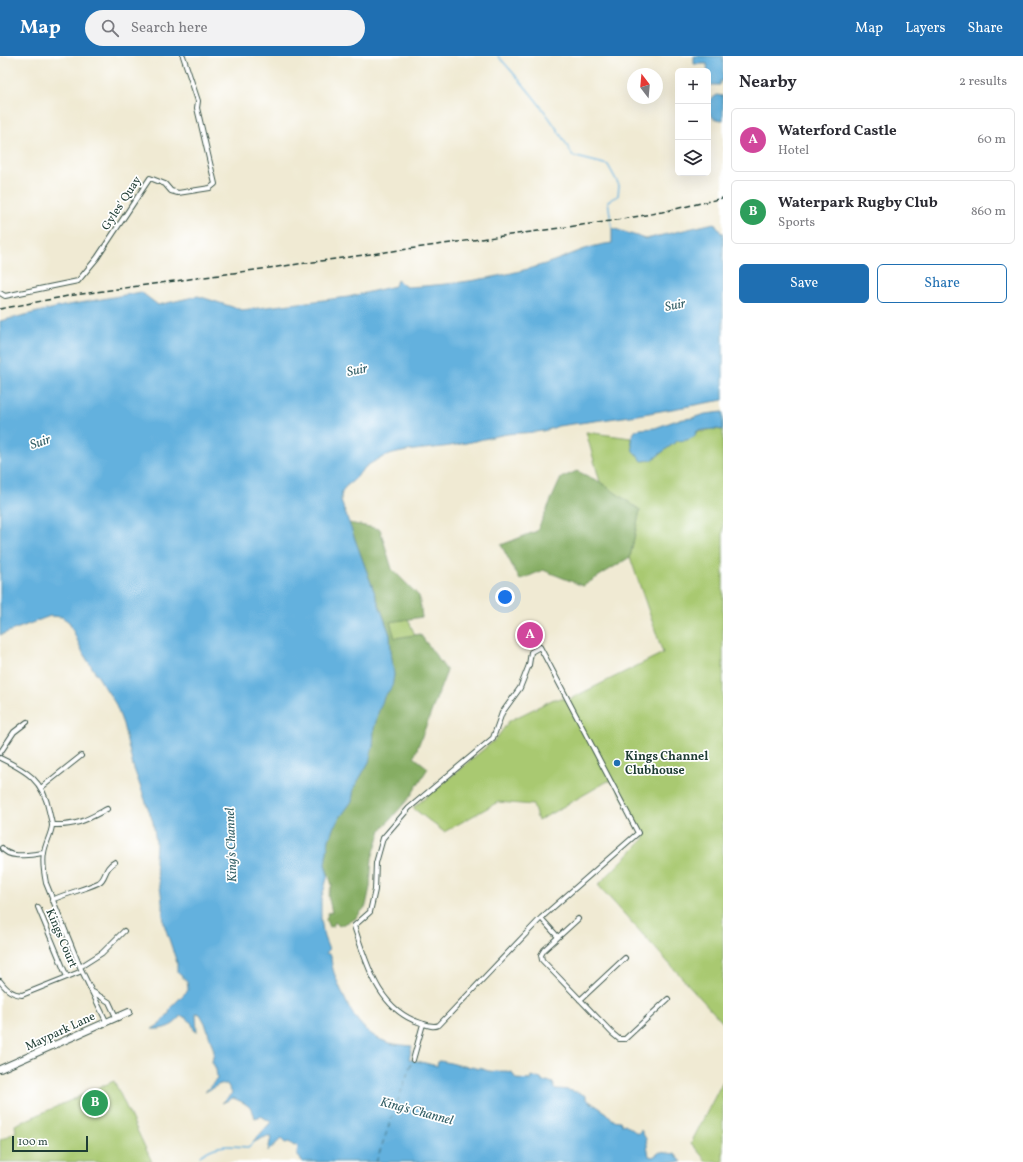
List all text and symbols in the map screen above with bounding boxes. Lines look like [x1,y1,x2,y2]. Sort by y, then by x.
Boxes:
search box [85,10,365,46]
text: Map [20,15,61,41]
icon: search [99,17,121,39]
text: Search here [131,18,208,39]
text: Map [855,19,883,38]
text: Layers [905,19,945,38]
text: Share [967,19,1003,38]
north arrow [627,68,663,104]
map controls [675,68,711,176]
button: + [675,68,711,104]
text: Nearby [739,71,797,94]
text: 2 results [959,73,1007,91]
button: − [675,104,711,140]
text: Waterford Castle [778,121,897,142]
text: A [748,131,758,149]
text: 60 m [978,131,1006,149]
button: layers [675,140,711,176]
text: Hotel [778,142,809,160]
street label: Gyles' Quay [98,173,146,234]
text: Waterpark Rugby Club [778,193,938,214]
text: B [749,203,757,221]
text: 860 m [971,203,1006,221]
text: Sports [778,214,815,232]
button: Save [739,264,869,303]
button: Share [877,264,1007,303]
water label: Suir [664,295,687,317]
water label: Suir [346,360,369,382]
water label: Suir [28,431,53,455]
your location [495,587,515,607]
pin: A [517,620,543,650]
place label: Kings Channel Clubhouse [625,749,708,779]
marker: Kings Channel Clubhouse [612,758,622,768]
water label: King's Channel [222,806,242,883]
street label: Kings Court [41,906,81,970]
street label: Maypark Lane [23,1009,98,1055]
pin: B [82,1088,108,1118]
water label: King's Channel [378,1094,456,1130]
scale bar [12,1134,88,1153]
text: 100 m [18,1135,48,1150]

